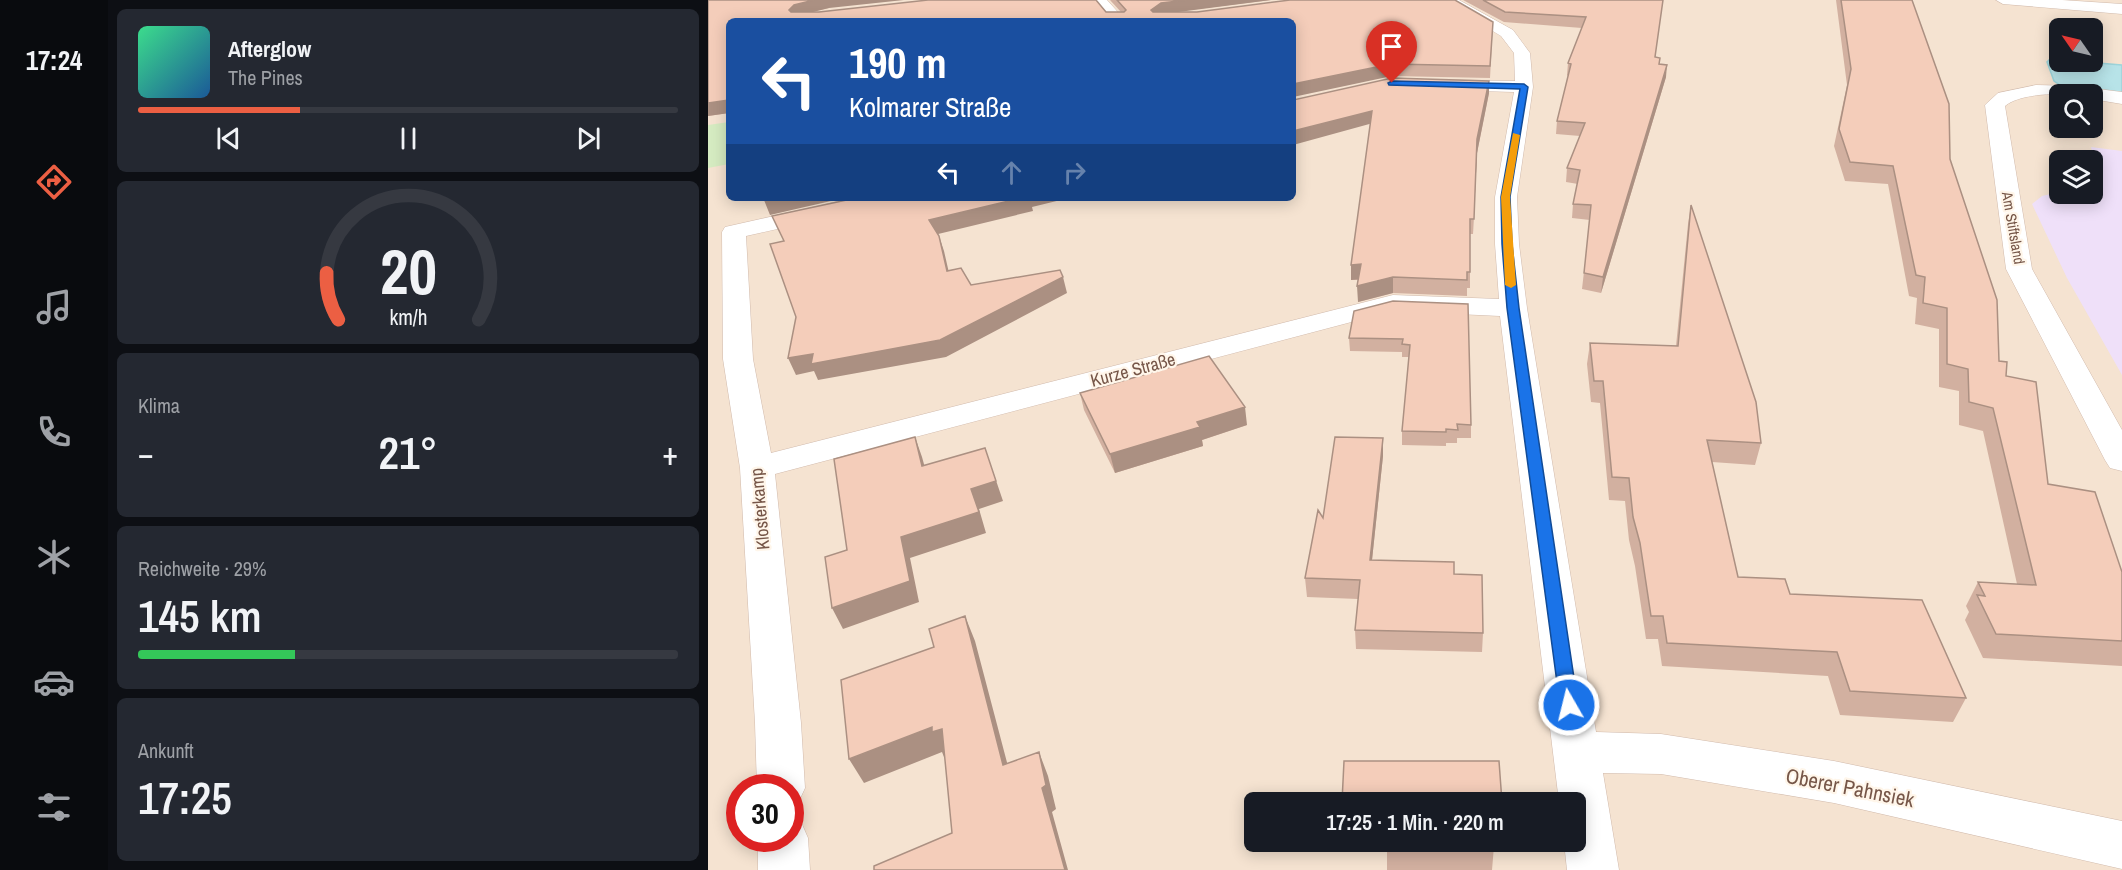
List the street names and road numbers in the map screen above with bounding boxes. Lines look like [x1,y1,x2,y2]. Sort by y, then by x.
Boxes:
street label: Am Stiftsland [1997,189,2030,266]
street label: Kurze Straße [1088,346,1178,393]
street label: Klosterkamp [743,467,776,551]
street label: Oberer Pahnsiek [1783,761,1917,814]

